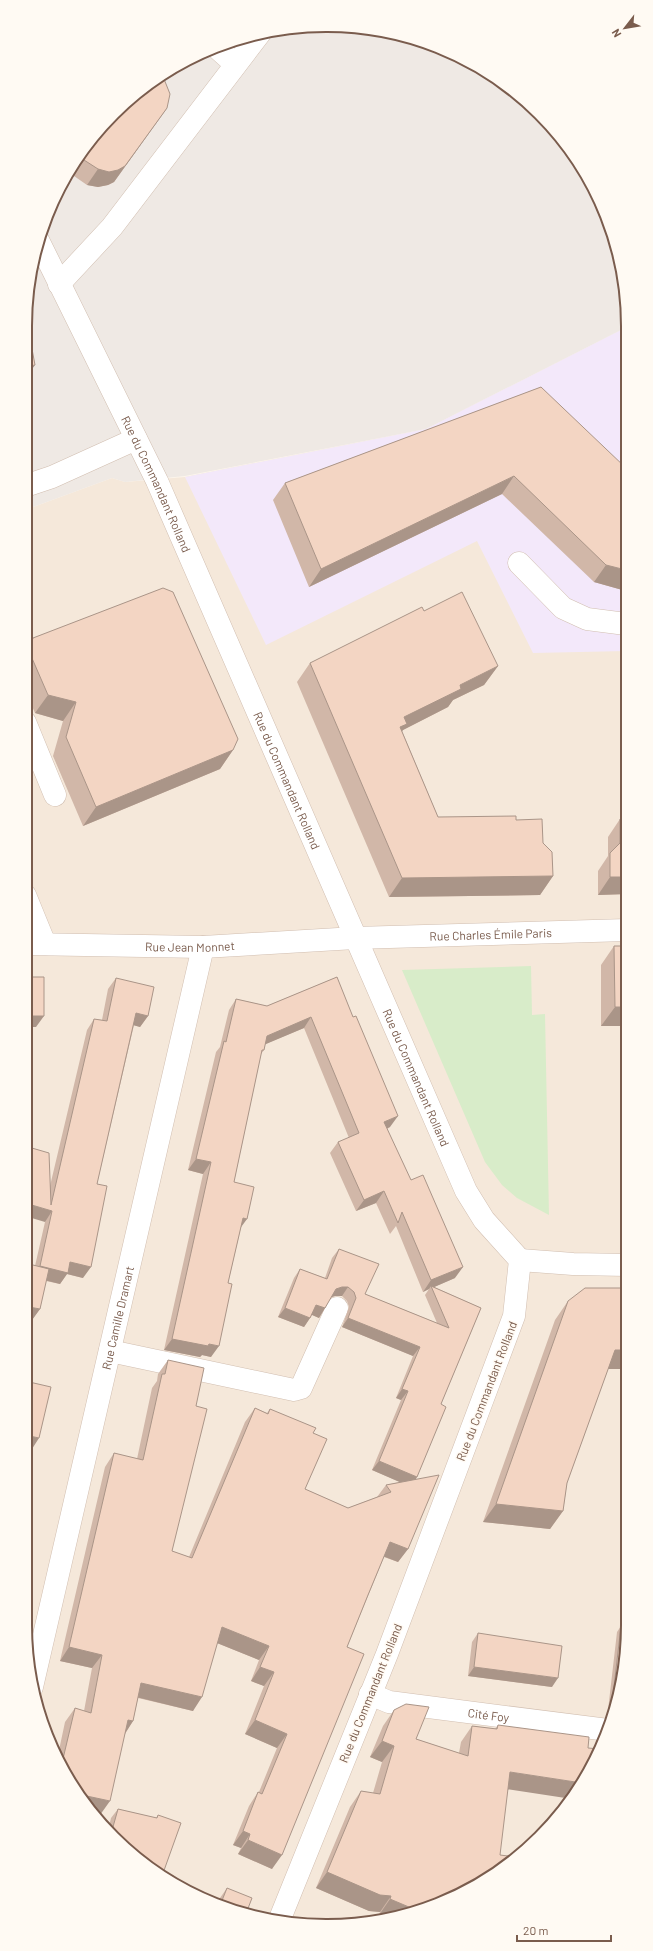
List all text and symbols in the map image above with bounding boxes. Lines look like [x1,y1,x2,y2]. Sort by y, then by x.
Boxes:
north arrow [605,8,645,48]
text: N [609,27,623,40]
street label: Rue du Commandant Rolland [119,413,194,554]
street label: Rue du Commandant Rolland [251,709,323,851]
street label: Rue Charles Émile Paris [429,925,552,943]
street label: Rue Jean Monnet [145,938,235,954]
street label: Rue du Commandant Rolland [380,1006,453,1148]
street label: Rue Camille Dramart [99,1264,136,1371]
street label: Rue du Commandant Rolland [453,1319,519,1463]
street label: Rue du Commandant Rolland [336,1622,404,1764]
street label: Cité Foy [467,1705,511,1724]
scale bar [517,1917,611,1943]
text: 20 m [523,1923,549,1937]

